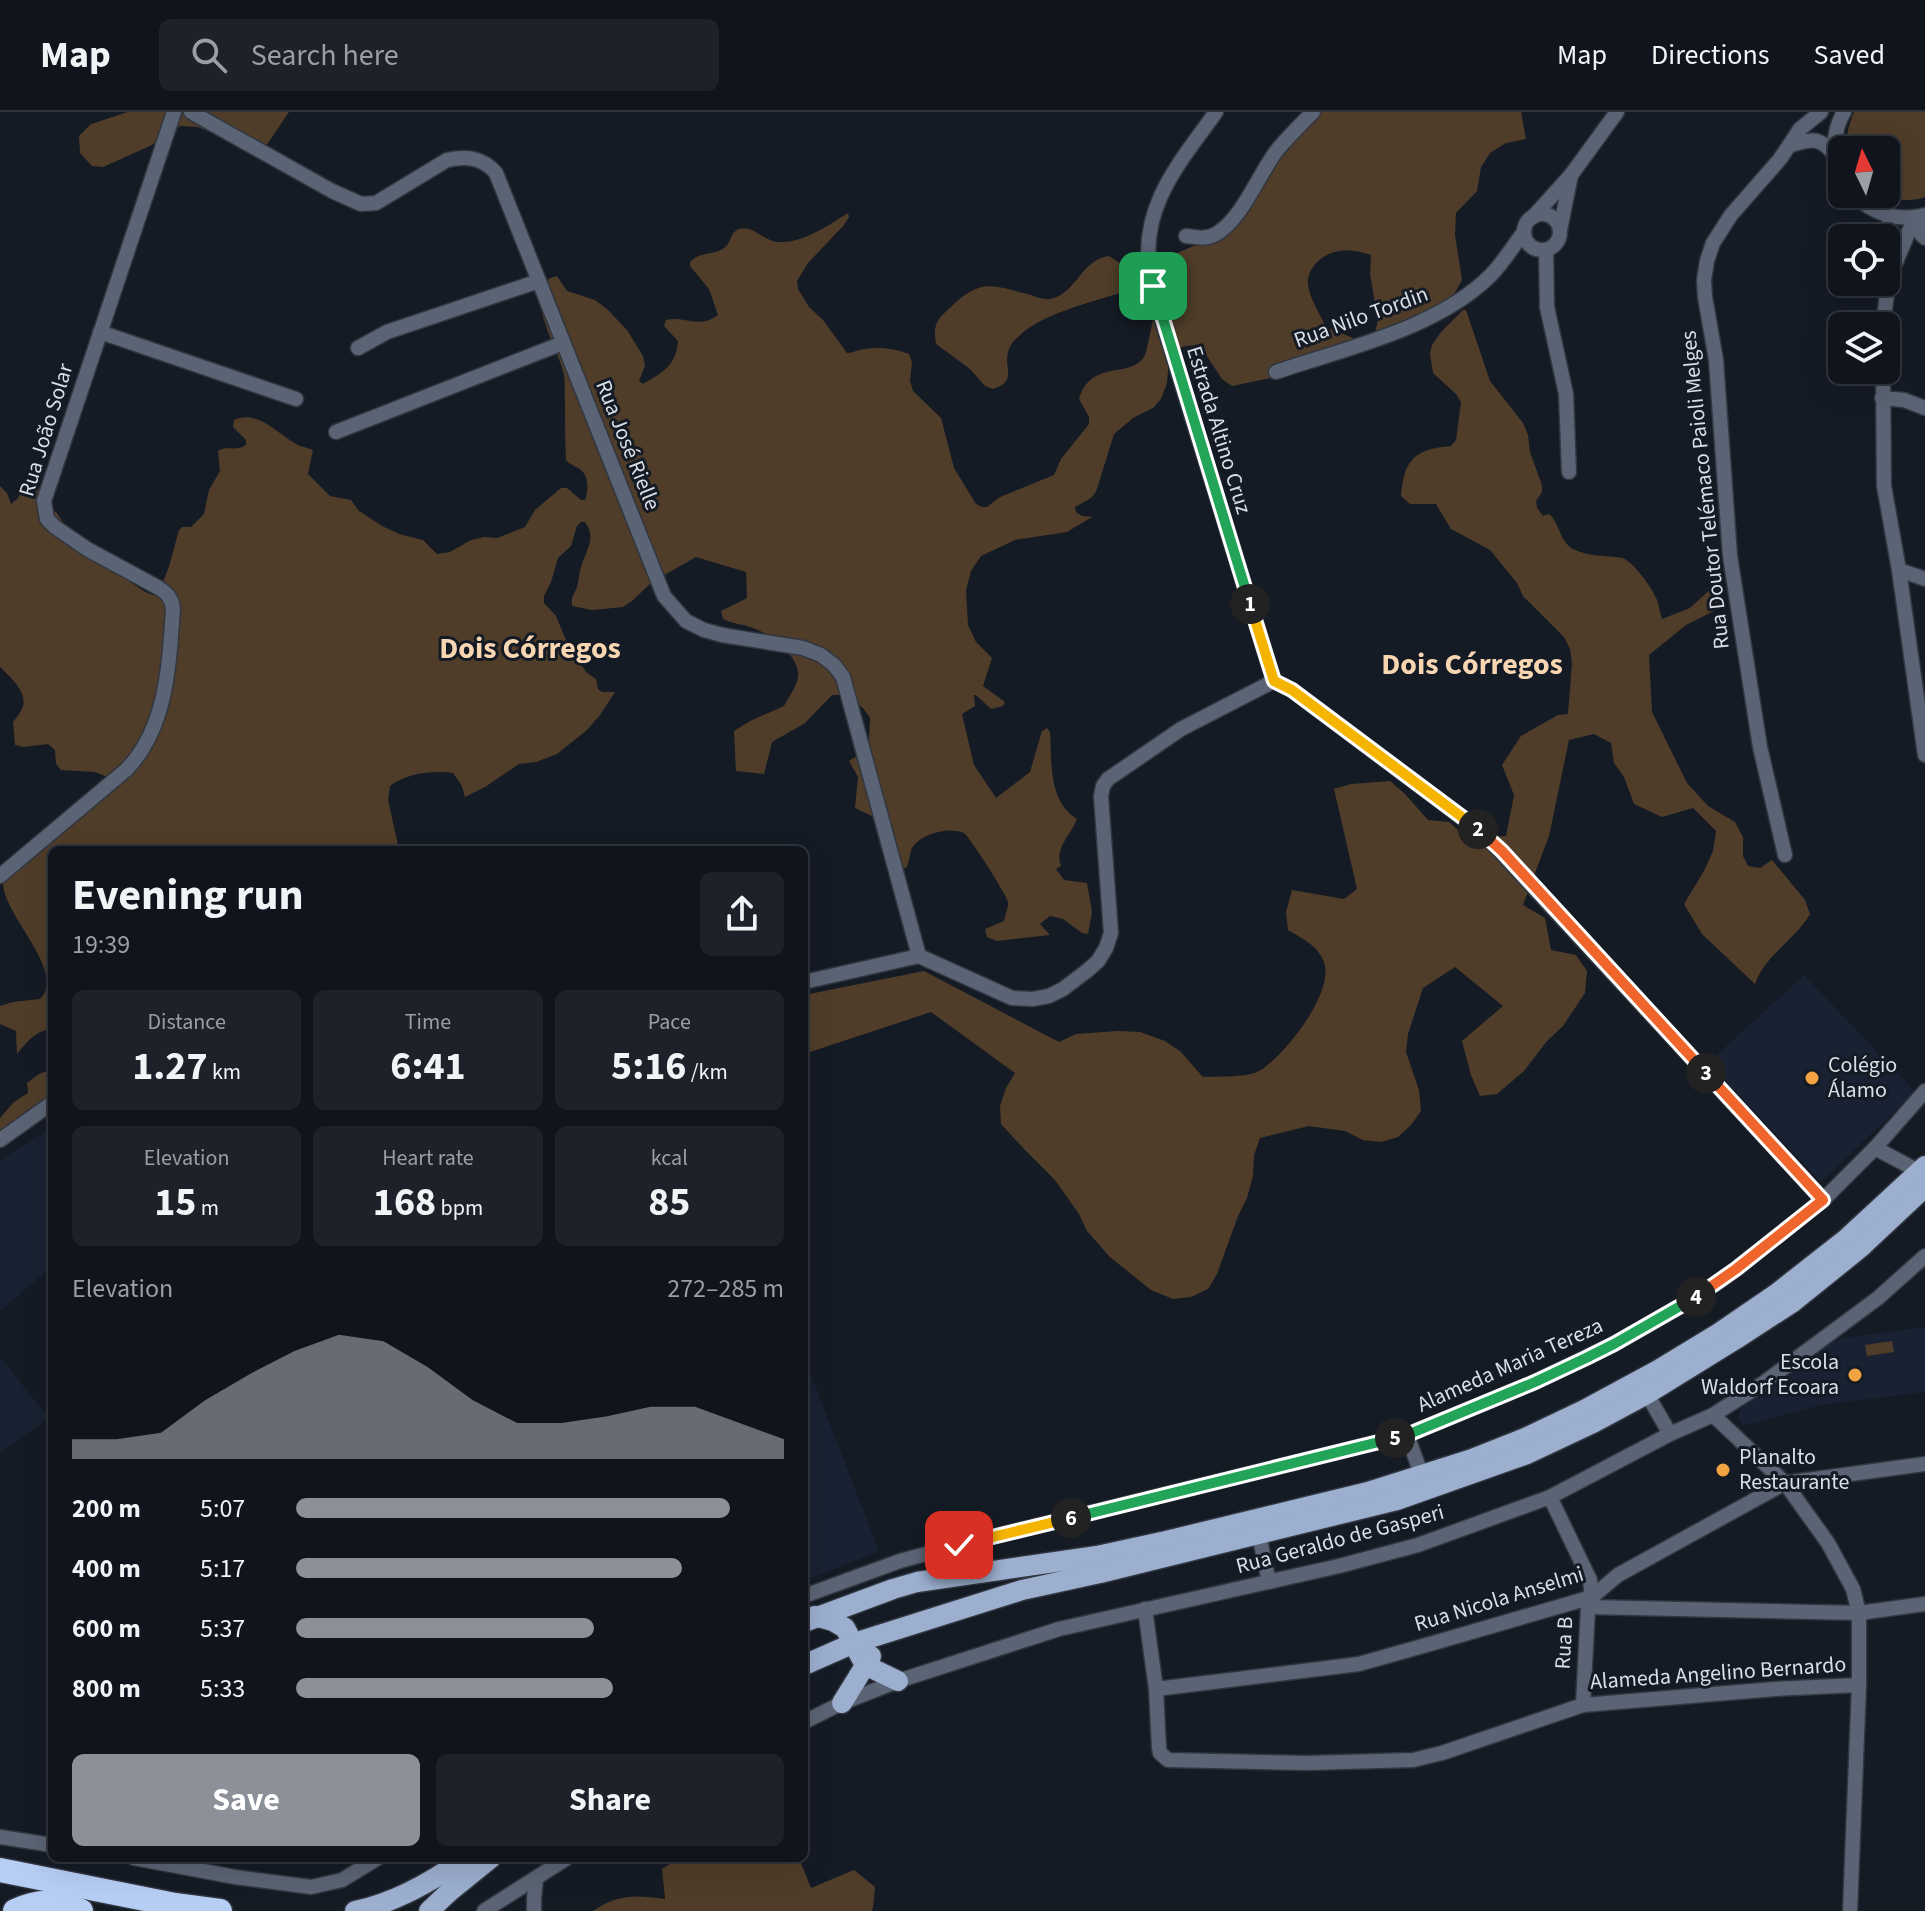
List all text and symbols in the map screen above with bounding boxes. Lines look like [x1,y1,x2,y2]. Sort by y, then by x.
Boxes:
search box [159,19,719,91]
text: Map [40,28,111,82]
icon: search [187,33,231,77]
text: Search here [251,34,399,77]
text: Map [1557,35,1607,75]
text: Directions [1651,35,1770,75]
text: Saved [1814,35,1885,75]
north arrow [1828,136,1900,208]
map controls [1828,136,1900,384]
button: locate [1828,224,1900,296]
pin [1119,252,1187,320]
icon: arrive [1131,264,1175,308]
street label: Rua Nilo Tordin [1289,278,1433,356]
button: layers [1828,312,1900,384]
street label: Rua Doutor Telémaco Paioli Melges [1672,329,1738,651]
street label: Estrada Altino Cruz [1178,342,1260,518]
street label: Rua João Solar [11,359,82,500]
street label: Rua José Rielle [587,375,669,515]
pin: 1 [1230,584,1270,624]
text: 1 [1244,588,1256,620]
district label: Dois Córregos [439,627,621,670]
district label: Dois Córregos [1381,643,1563,686]
pin: 2 [1458,809,1498,849]
text: 2 [1472,813,1484,845]
text: Evening run [72,864,304,927]
button: share [700,872,784,956]
text: 19:39 [72,926,130,963]
text: Distance [148,1006,226,1038]
text: Time [405,1006,451,1038]
text: Pace [648,1006,691,1038]
text: 1.27 [132,1038,208,1095]
text: 6:41 [390,1038,466,1095]
text: 5:16 [611,1038,686,1095]
place label: Colégio Álamo [1828,1049,1897,1106]
pin: 3 [1686,1053,1726,1093]
text: km [208,1056,241,1088]
text: /km [686,1056,728,1088]
text: 3 [1700,1057,1712,1089]
marker: Colégio Álamo [1803,1069,1821,1087]
text: Elevation [144,1142,230,1174]
text: Heart rate [382,1142,474,1174]
text: kcal [651,1142,688,1174]
text: 15 [154,1174,196,1231]
text: 168 [373,1174,436,1231]
text: 85 [648,1174,690,1231]
text: m [196,1192,219,1224]
text: bpm [436,1192,483,1224]
text: Elevation [72,1270,173,1307]
text: 272–285 m [667,1270,784,1307]
pin: 4 [1676,1277,1716,1317]
text: 4 [1690,1281,1702,1313]
street label: Alameda Maria Tereza [1412,1310,1608,1420]
place label: Escola Waldorf Ecoara [1701,1346,1839,1403]
marker: Escola Waldorf Ecoara [1846,1366,1864,1384]
pin: 5 [1375,1418,1415,1458]
text: 5 [1389,1422,1401,1454]
place label: Planalto Restaurante [1739,1441,1849,1498]
marker: Planalto Restaurante [1714,1461,1732,1479]
text: 200 m [72,1490,141,1527]
text: 5:07 [200,1490,245,1527]
street label: Rua Geraldo de Gasperi [1232,1496,1448,1582]
pin: 6 [1051,1498,1091,1538]
text: 6 [1065,1502,1077,1534]
pin [925,1511,993,1579]
icon: check [937,1523,981,1567]
text: 400 m [72,1550,141,1587]
text: 5:17 [200,1550,245,1587]
street label: Rua Nicola Anselmi [1410,1558,1588,1640]
text: 600 m [72,1610,141,1647]
text: 5:37 [200,1610,245,1647]
street label: Rua B [1547,1616,1581,1670]
street label: Alameda Angelino Bernardo [1589,1648,1847,1698]
text: 800 m [72,1670,141,1707]
text: 5:33 [200,1670,245,1707]
button: Save [72,1754,420,1846]
button: Share [436,1754,784,1846]

